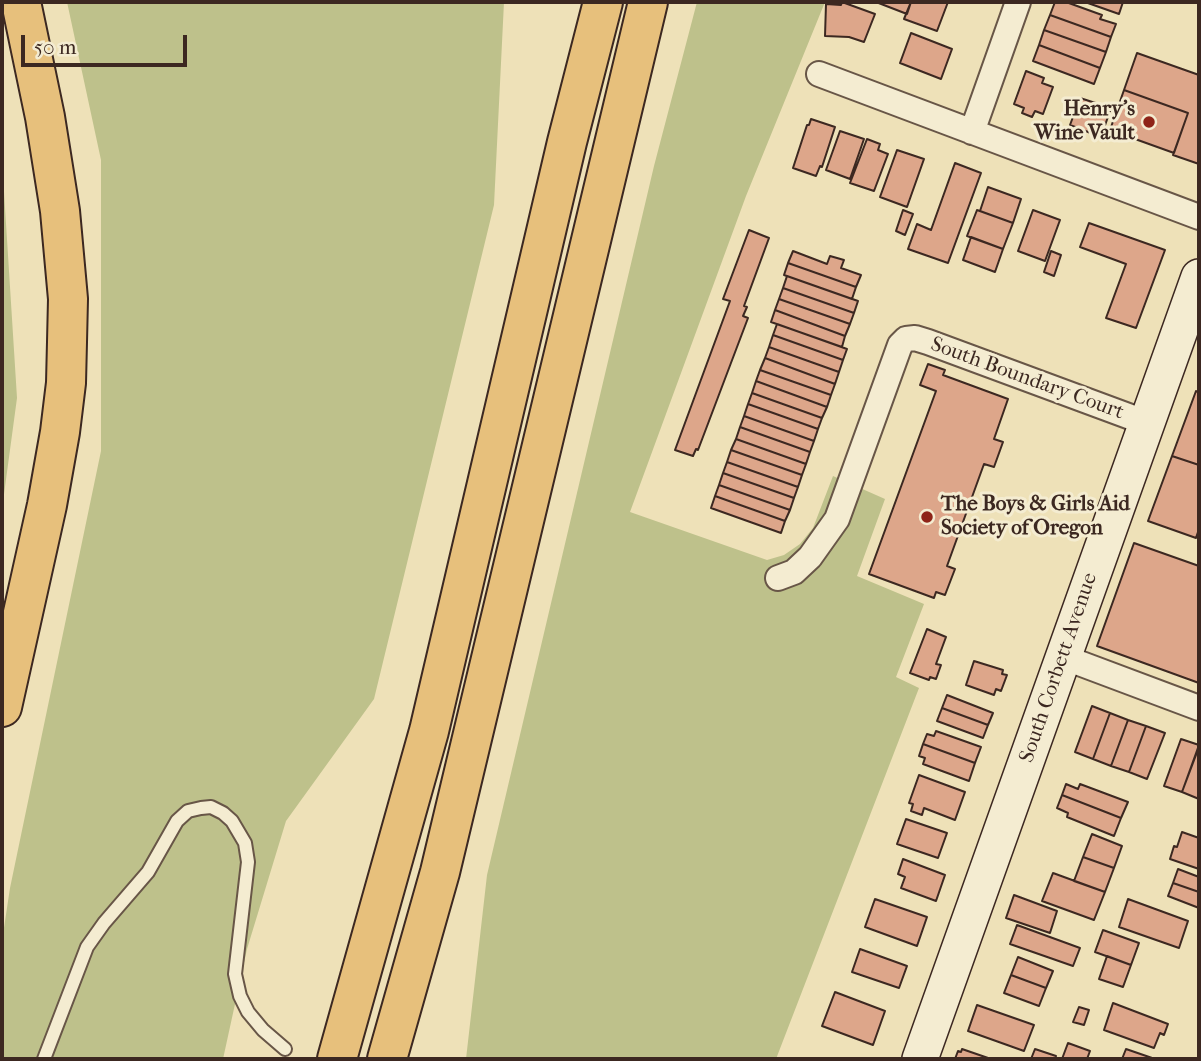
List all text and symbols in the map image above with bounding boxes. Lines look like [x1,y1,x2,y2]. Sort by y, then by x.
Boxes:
scale bar [24,21,191,65]
text: 50 m [34,35,77,59]
place label: Henry's Wine Vault [1034,97,1135,147]
marker: Henry's Wine Vault [1141,114,1157,130]
street label: South Boundary Court [927,332,1127,426]
place label: The Boys & Girls Aid Society of Oregon [941,492,1130,542]
marker: The Boys & Girls Aid Society of Oregon [919,509,935,525]
street label: South Corbett Avenue [1015,570,1103,766]

